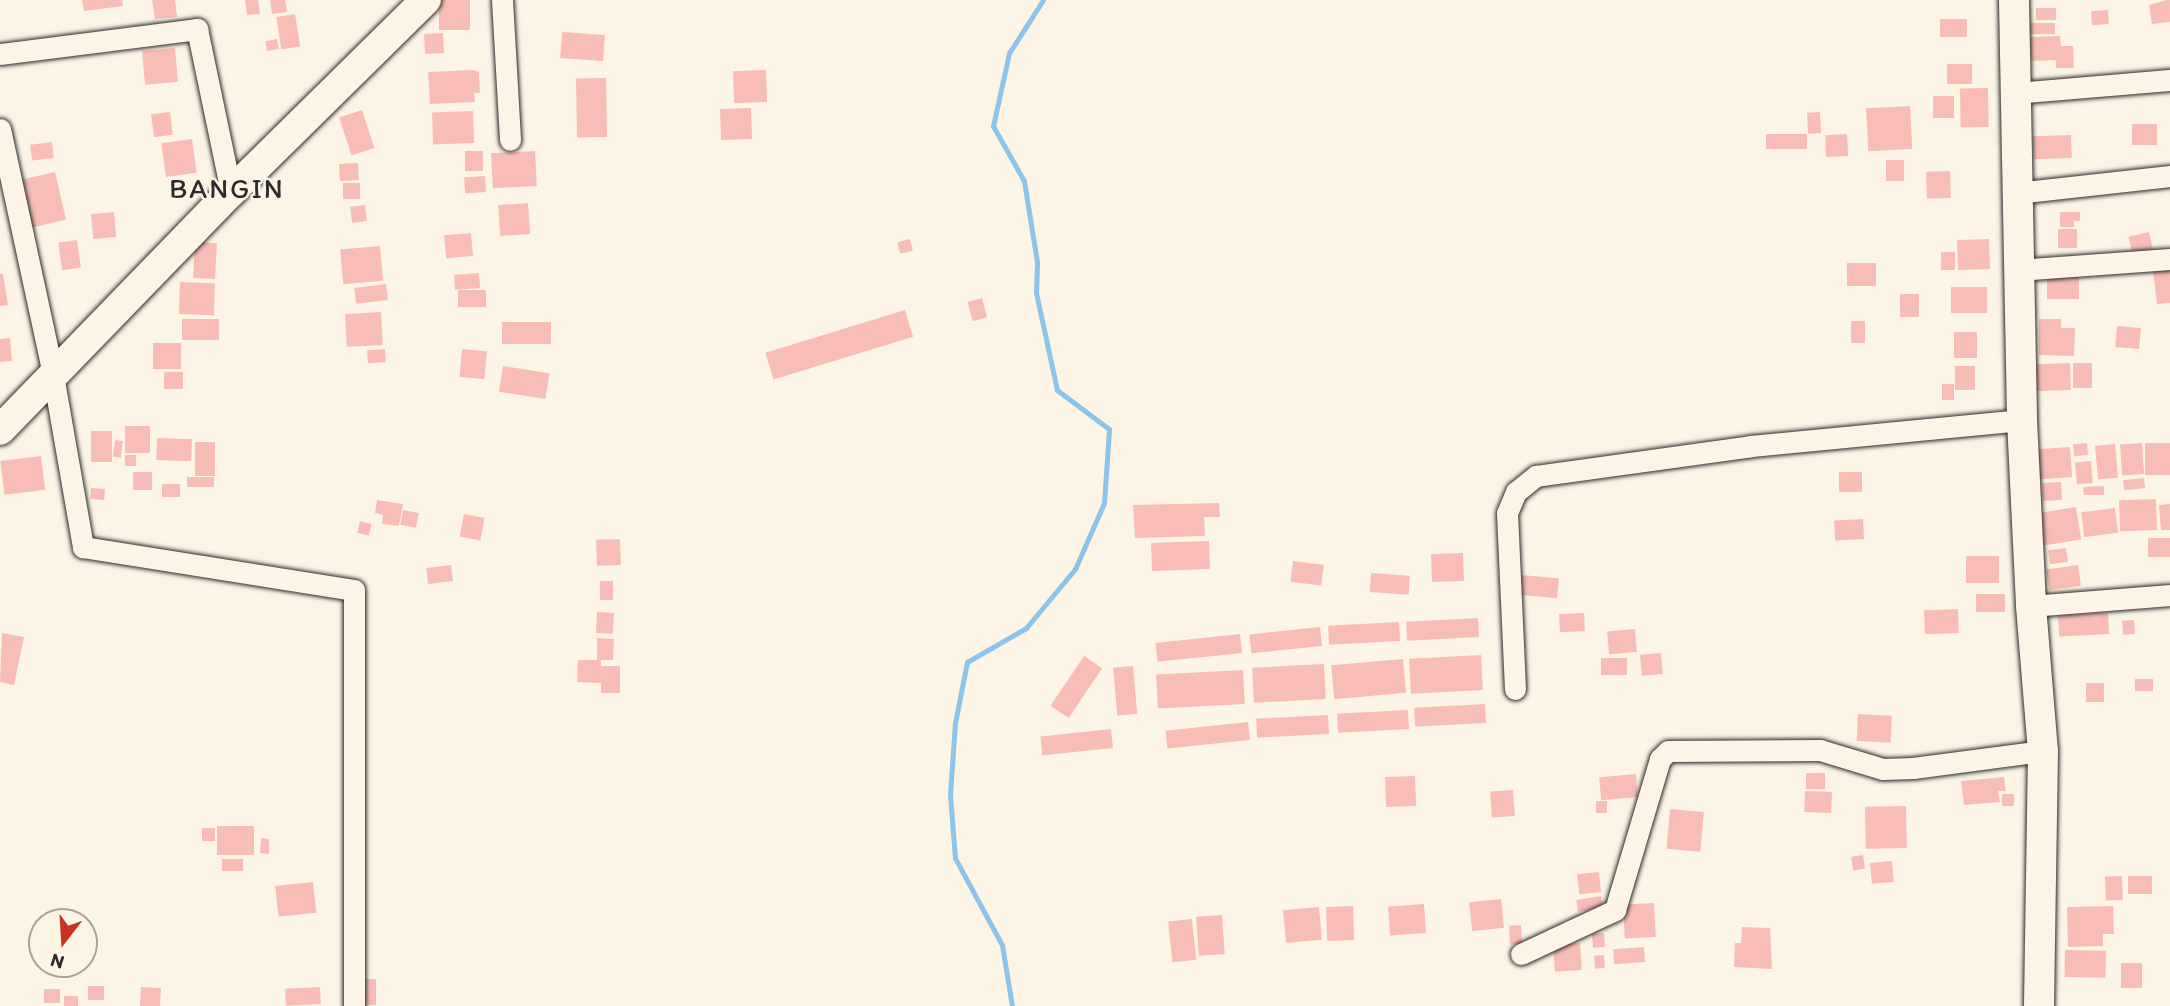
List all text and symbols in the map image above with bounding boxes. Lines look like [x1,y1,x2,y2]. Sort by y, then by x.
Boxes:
district label: BANGIN [172,171,282,205]
north arrow [28,908,98,978]
text: N [48,949,67,975]

